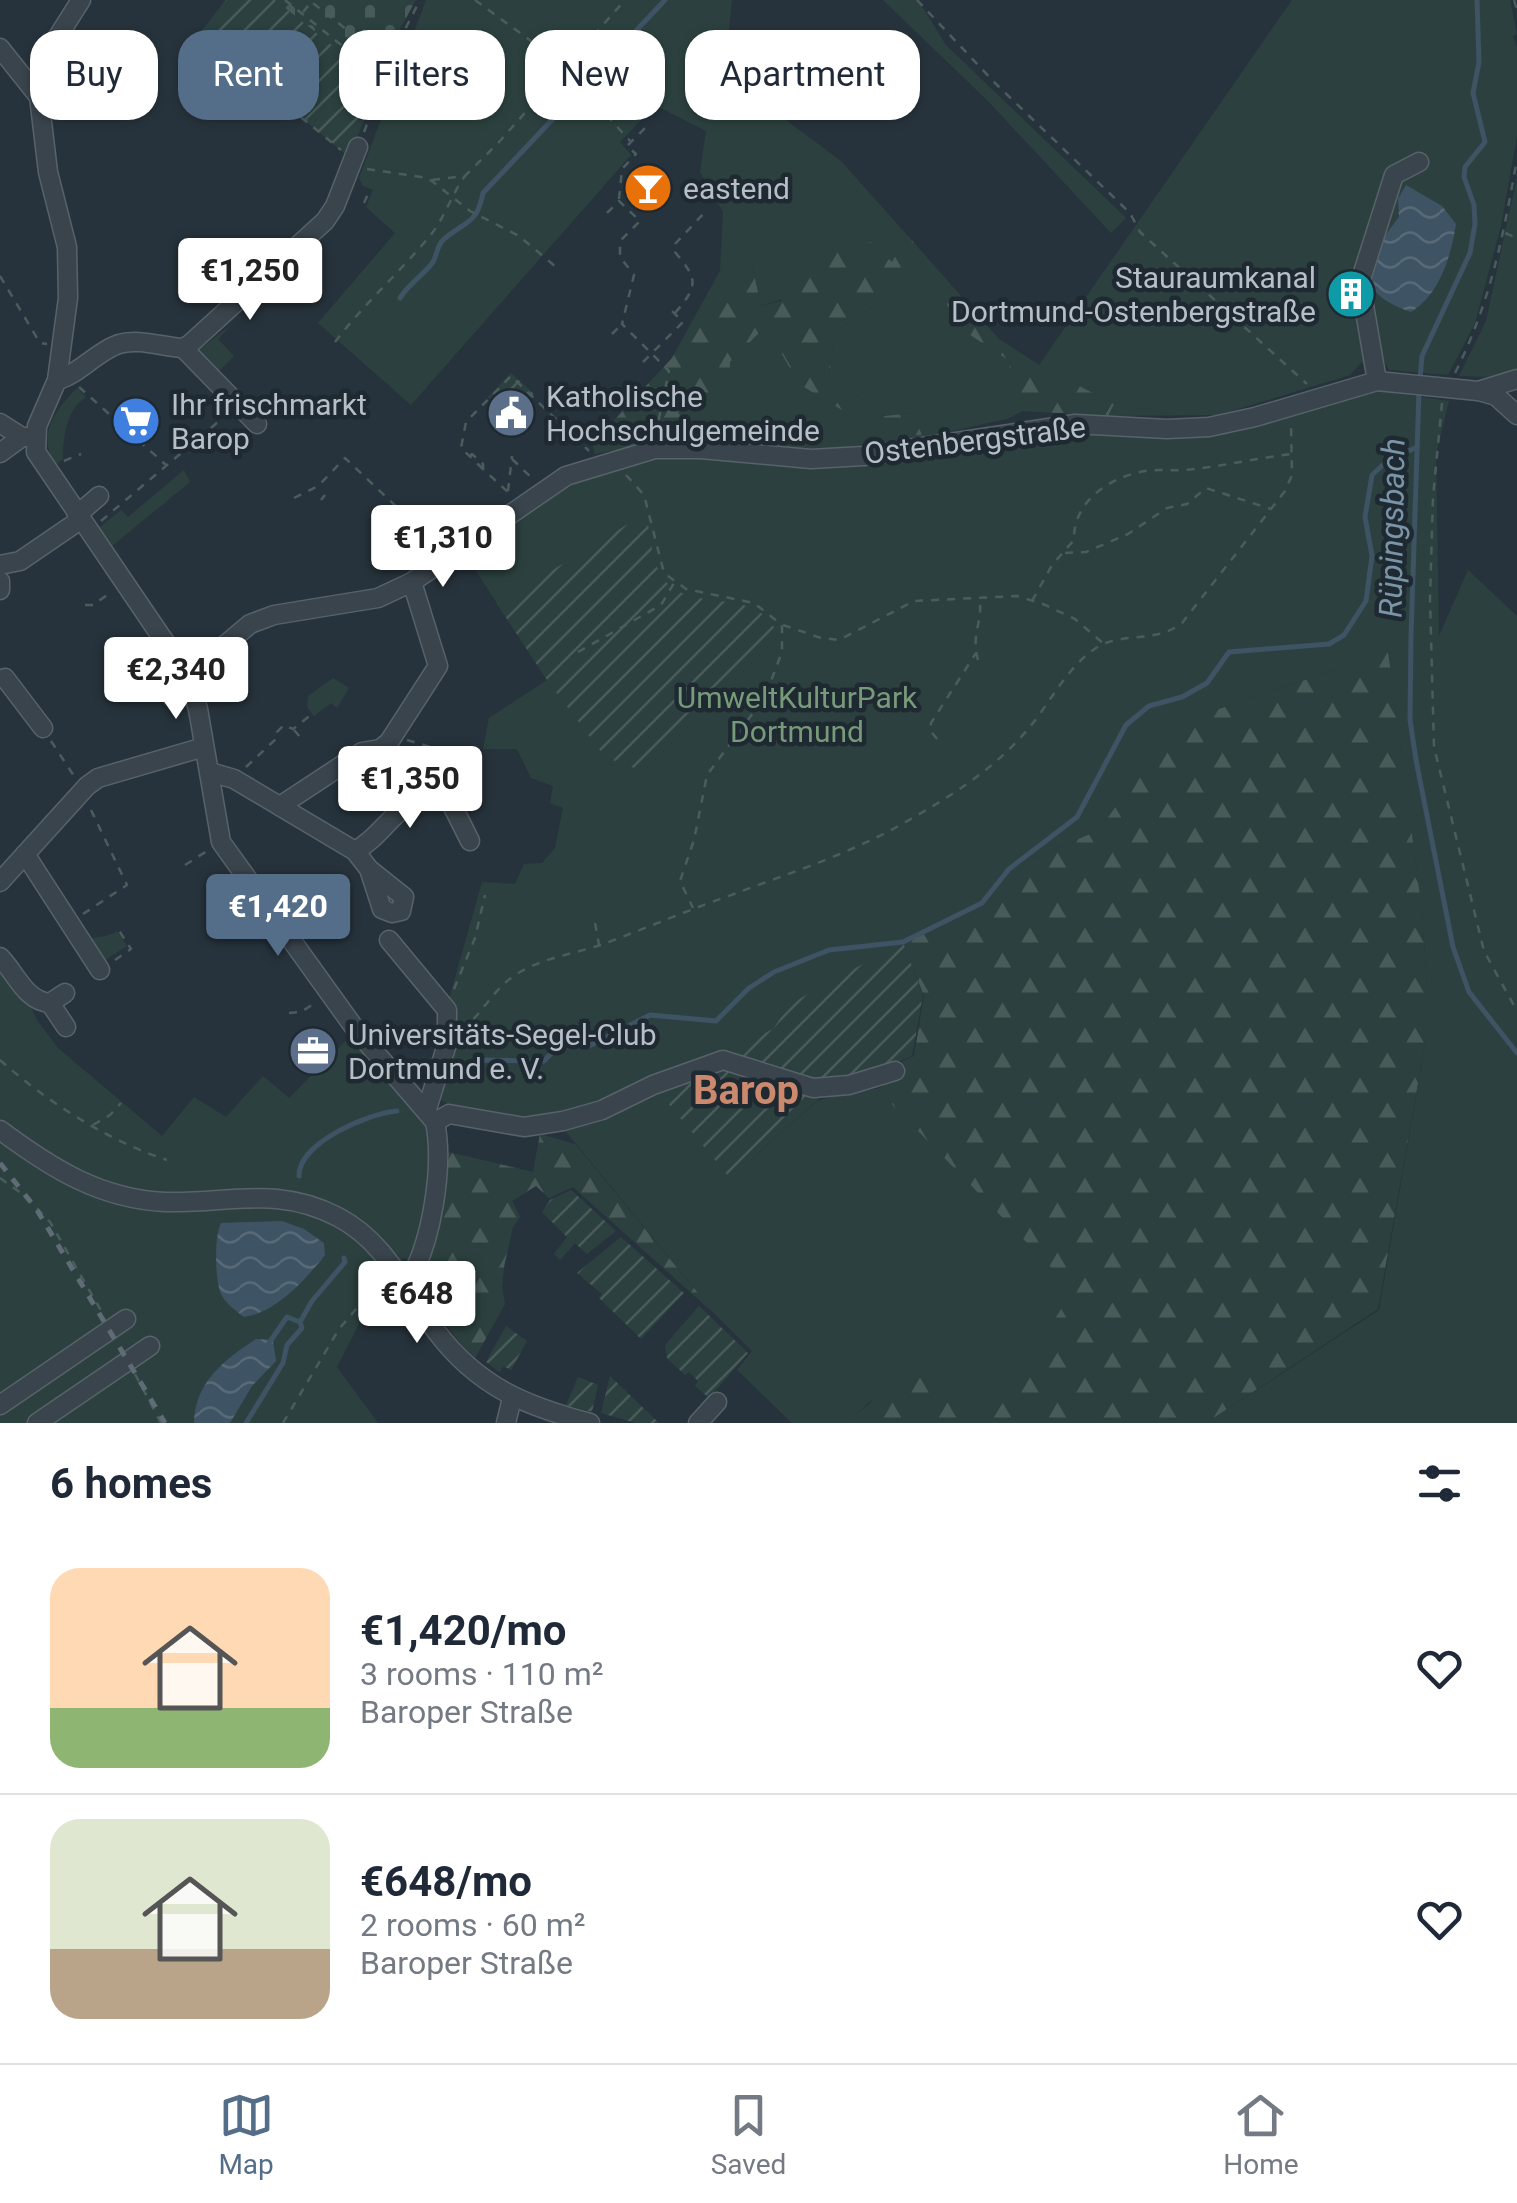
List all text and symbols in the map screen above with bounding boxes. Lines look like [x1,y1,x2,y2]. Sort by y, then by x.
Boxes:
chip: Buy [30,30,158,120]
chip: Rent [178,30,319,120]
chip: Filters [339,30,505,120]
chip: New [525,30,665,120]
chip: Apartment [685,30,920,120]
bar icon: eastend [622,162,674,214]
place label: eastend [683,171,790,206]
pin: €1,250 [169,238,331,323]
text: €1,250 [200,251,300,289]
place label: Stauraumkanal Dortmund-Ostenbergstraße [951,260,1316,329]
building icon: Stauraumkanal Dortmund-Ostenbergstraße [1325,268,1377,320]
place label: Katholische Hochschulgemeinde [546,379,820,448]
place label: Ihr frischmarkt Barop [171,387,367,456]
public building icon: Katholische Hochschulgemeinde [485,387,537,439]
supermarket icon: Ihr frischmarkt Barop [110,395,162,447]
street label: Ostenbergstraße [862,409,1088,471]
water label: Rüpingsbach [1371,438,1413,618]
pin: €1,310 [362,505,524,590]
text: €1,310 [393,518,493,556]
pin: €2,340 [95,637,257,722]
text: €2,340 [126,650,226,688]
park label: UmweltKulturPark Dortmund [677,680,918,749]
pin: €1,350 [329,746,491,831]
text: €1,350 [360,759,460,797]
pin: €1,420 [197,874,359,959]
text: €1,420 [228,887,328,925]
place label: Universitäts-Segel-Club Dortmund e. V. [348,1017,657,1086]
office icon: Universitäts-Segel-Club Dortmund e. V. [287,1025,339,1077]
district label: Barop [693,1067,799,1114]
pin: €648 [358,1261,476,1346]
text: €648 [380,1274,454,1312]
icon: filters [1412,1456,1467,1511]
text: 6 homes [50,1459,212,1508]
text: €1,420/mo [360,1606,567,1655]
icon: home [130,1608,250,1728]
icon: heart [1412,1641,1467,1696]
text: 3 rooms · 110 m² [360,1655,603,1693]
text: Baroper Straße [360,1693,573,1731]
text: €648/mo [360,1857,532,1906]
icon: home [130,1859,250,1979]
icon: heart [1412,1892,1467,1947]
text: 2 rooms · 60 m² [360,1906,585,1944]
text: Baroper Straße [360,1944,573,1982]
tab: Map [218,2088,274,2181]
tab: Saved [711,2088,786,2181]
tab: Home [1223,2088,1299,2181]

